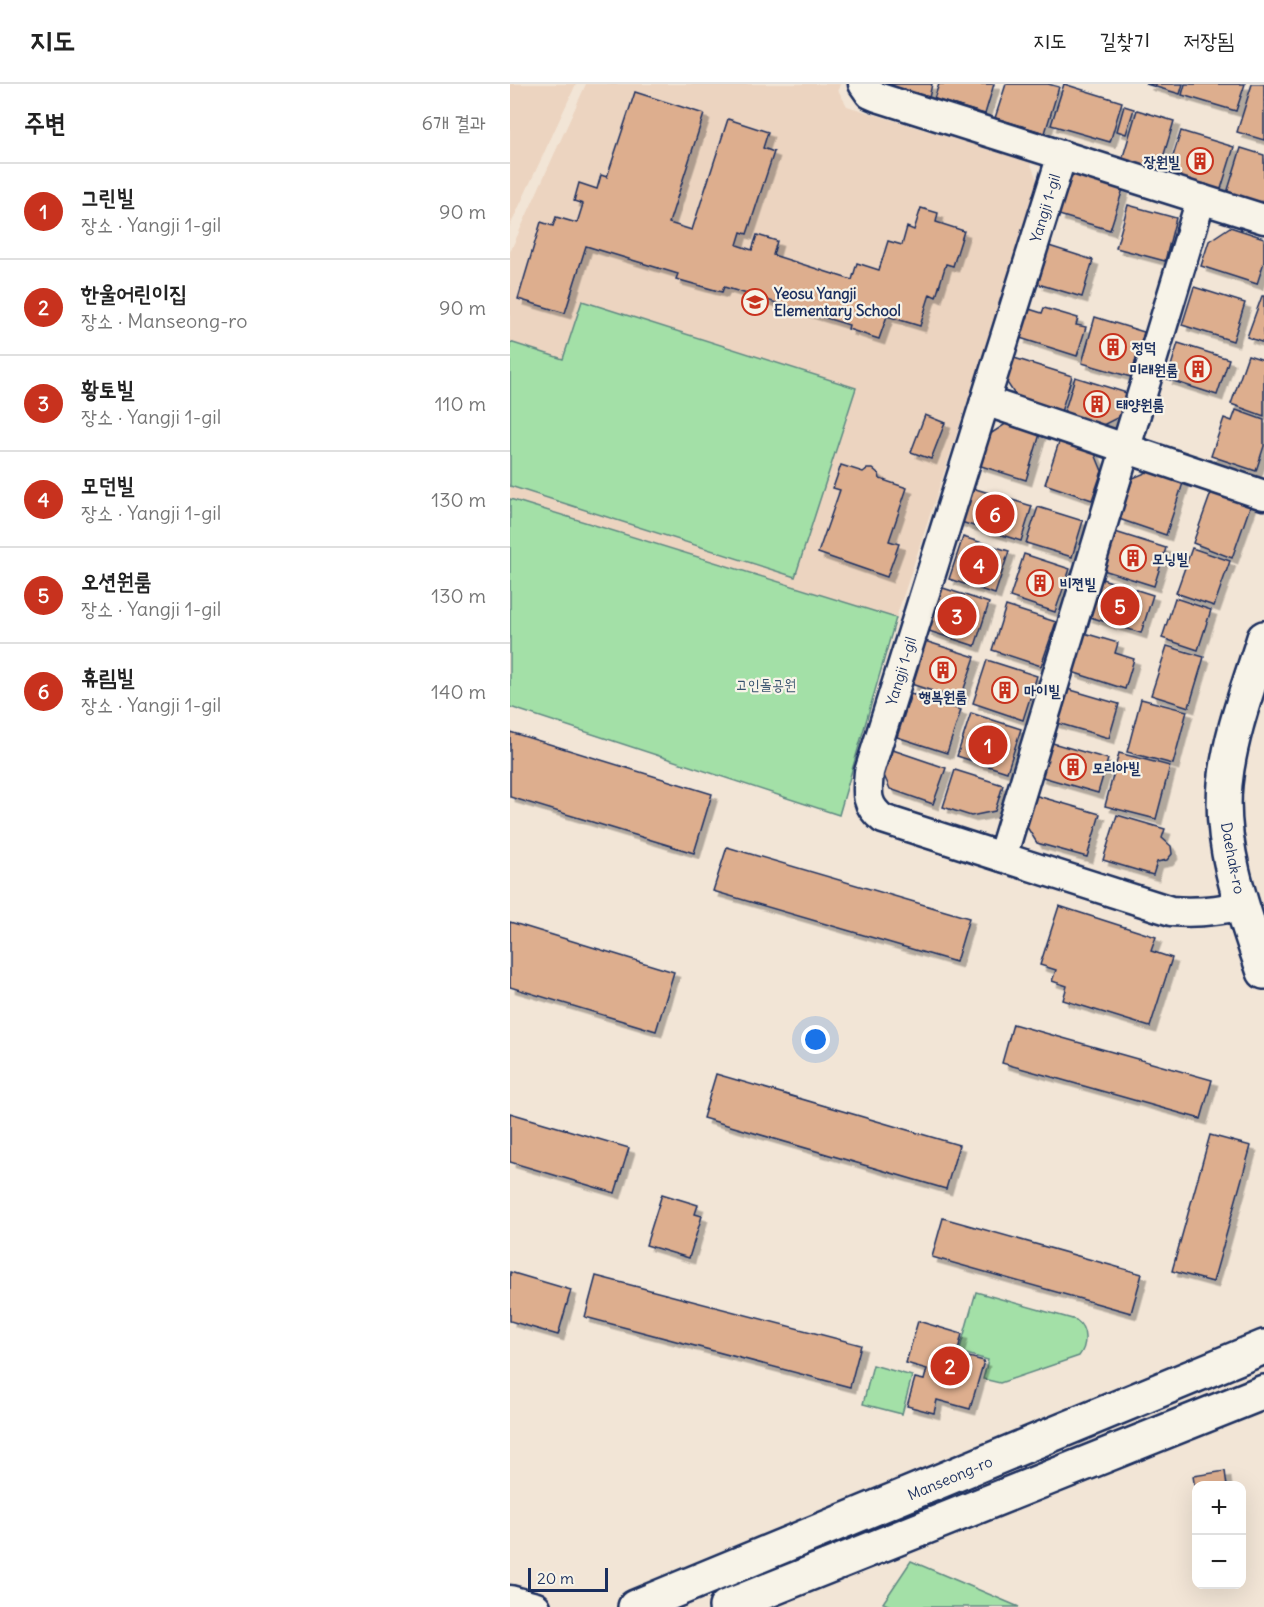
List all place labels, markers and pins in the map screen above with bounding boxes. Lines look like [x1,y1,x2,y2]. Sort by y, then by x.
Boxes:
building icon: 장원빌 [1185,146,1215,176]
place label: 장원빌 [1144,152,1181,171]
place label: Yeosu Yangji Elementary School [773,284,901,321]
school or university icon: Yeosu Yangji Elementary School [740,287,770,317]
building icon: 정덕 [1098,332,1128,362]
place label: 정덕 [1131,338,1156,357]
building icon: 미래원룸 [1183,354,1213,384]
place label: 미래원룸 [1130,360,1178,379]
building icon: 태양원룸 [1082,389,1112,419]
place label: 태양원룸 [1116,395,1164,414]
pin: 6 [976,492,1014,536]
pin: 4 [960,542,998,588]
building icon: 모닝빌 [1118,543,1148,573]
place label: 모닝빌 [1152,549,1189,568]
building icon: 비젼빌 [1025,568,1055,598]
place label: 비젼빌 [1060,574,1097,593]
pin: 5 [1100,584,1140,628]
pin: 3 [938,594,976,638]
building icon: 행복원룸 [928,655,958,685]
building icon: 마이빌 [990,675,1020,705]
place label: 마이빌 [1024,681,1061,700]
place label: 행복원룸 [918,687,967,706]
pin: 1 [968,722,1008,768]
building icon: 모리아빌 [1058,752,1088,782]
place label: 모리아빌 [1092,758,1141,777]
pin: 2 [930,1344,970,1388]

